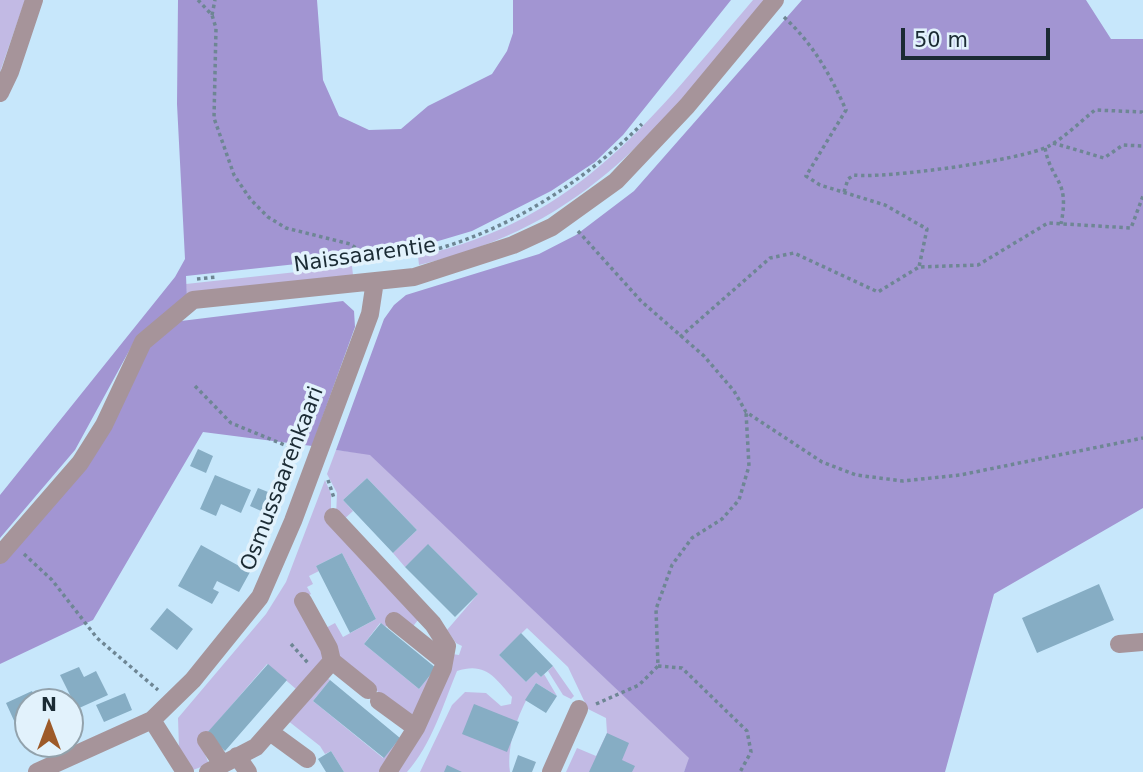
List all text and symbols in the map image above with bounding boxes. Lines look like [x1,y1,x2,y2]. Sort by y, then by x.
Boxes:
scale bar [905,14,1054,58]
text: 50 m [914,28,968,52]
street label: Naissaarentie [292,234,438,278]
street label: Osmussaarenkaari [236,383,330,575]
north arrow [14,688,84,758]
text: N [41,693,57,715]

